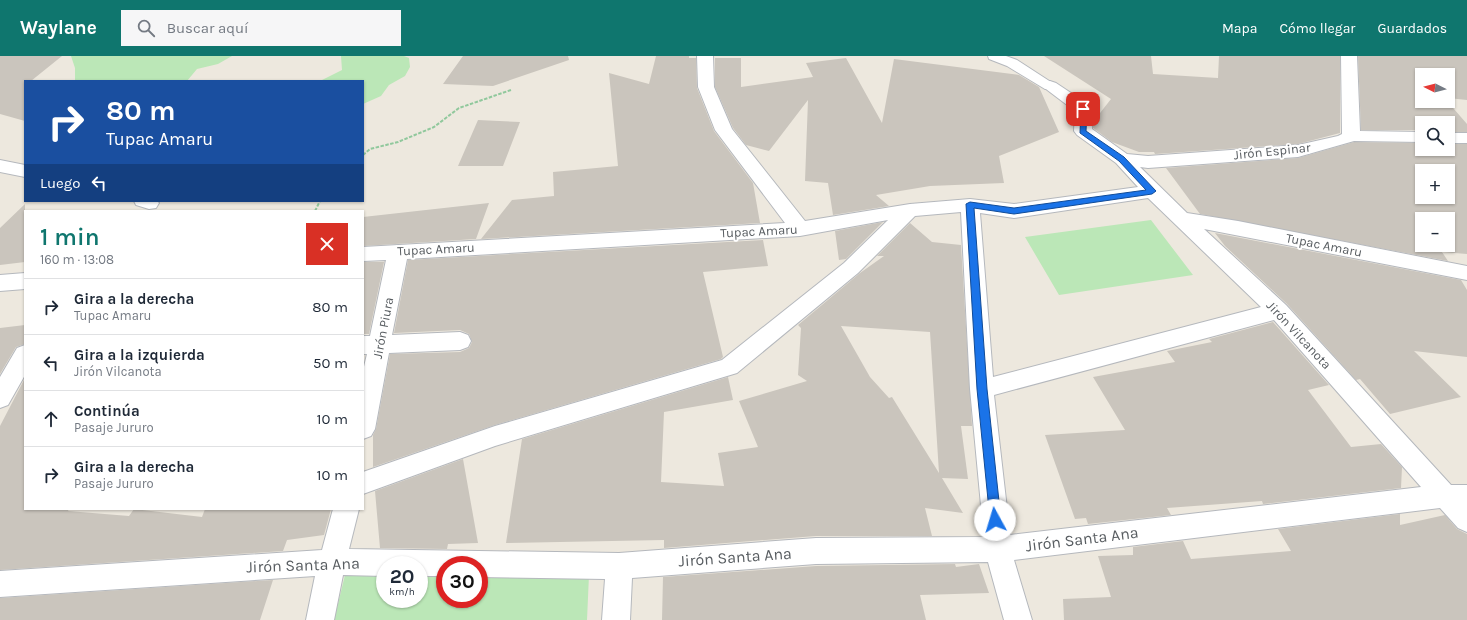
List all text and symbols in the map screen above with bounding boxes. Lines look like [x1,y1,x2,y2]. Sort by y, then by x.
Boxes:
search box [121,10,401,46]
text: Waylane [20,17,97,39]
icon: search [135,17,157,39]
text: Buscar aquí [167,19,249,37]
text: Mapa [1222,20,1257,37]
text: Cómo llegar [1279,20,1355,37]
text: Guardados [1377,20,1447,37]
north arrow [1415,68,1455,108]
map controls [1415,68,1455,252]
pin [1066,92,1100,126]
text: 80 m [106,94,175,127]
icon: right [40,96,92,148]
icon: arrive [1072,98,1094,120]
button: search [1415,116,1455,156]
text: Tupac Amaru [106,128,213,150]
street label: Jirón Espinar [1233,139,1311,162]
button: + [1415,164,1455,204]
icon: left [88,172,110,194]
text: Luego [40,174,80,192]
button: − [1415,212,1455,252]
street label: Tupac Amaru [720,221,798,241]
text: 1 min [40,223,100,251]
button: close [306,223,348,265]
street label: Tupac Amaru [1285,230,1363,260]
street label: Tupac Amaru [397,239,475,259]
text: 160 m · 13:08 [40,252,114,267]
text: Gira a la derecha [74,290,194,308]
icon: right [40,296,62,318]
street label: Jirón Piura [370,296,396,360]
text: 80 m [312,298,348,316]
street label: Jirón Vilcanota [1264,298,1334,372]
text: Tupac Amaru [74,308,151,323]
text: Gira a la izquierda [74,346,205,364]
icon: left [40,352,62,374]
text: 50 m [313,354,348,372]
text: Jirón Vilcanota [74,364,162,379]
text: Continúa [74,402,140,420]
icon: ahead [40,408,62,430]
text: 10 m [317,410,348,428]
text: Pasaje Jururo [74,420,154,435]
text: Gira a la derecha [74,458,194,476]
icon: right [40,464,62,486]
text: 10 m [317,466,348,484]
text: Pasaje Jururo [74,476,154,491]
position arrow [974,499,1016,541]
street label: Jirón Santa Ana [1024,523,1140,555]
street label: Jirón Santa Ana [678,544,792,570]
street label: Jirón Santa Ana [246,554,360,576]
speed limit sign: 30 [436,556,488,608]
text: 20 [390,565,414,588]
text: km/h [389,586,415,598]

